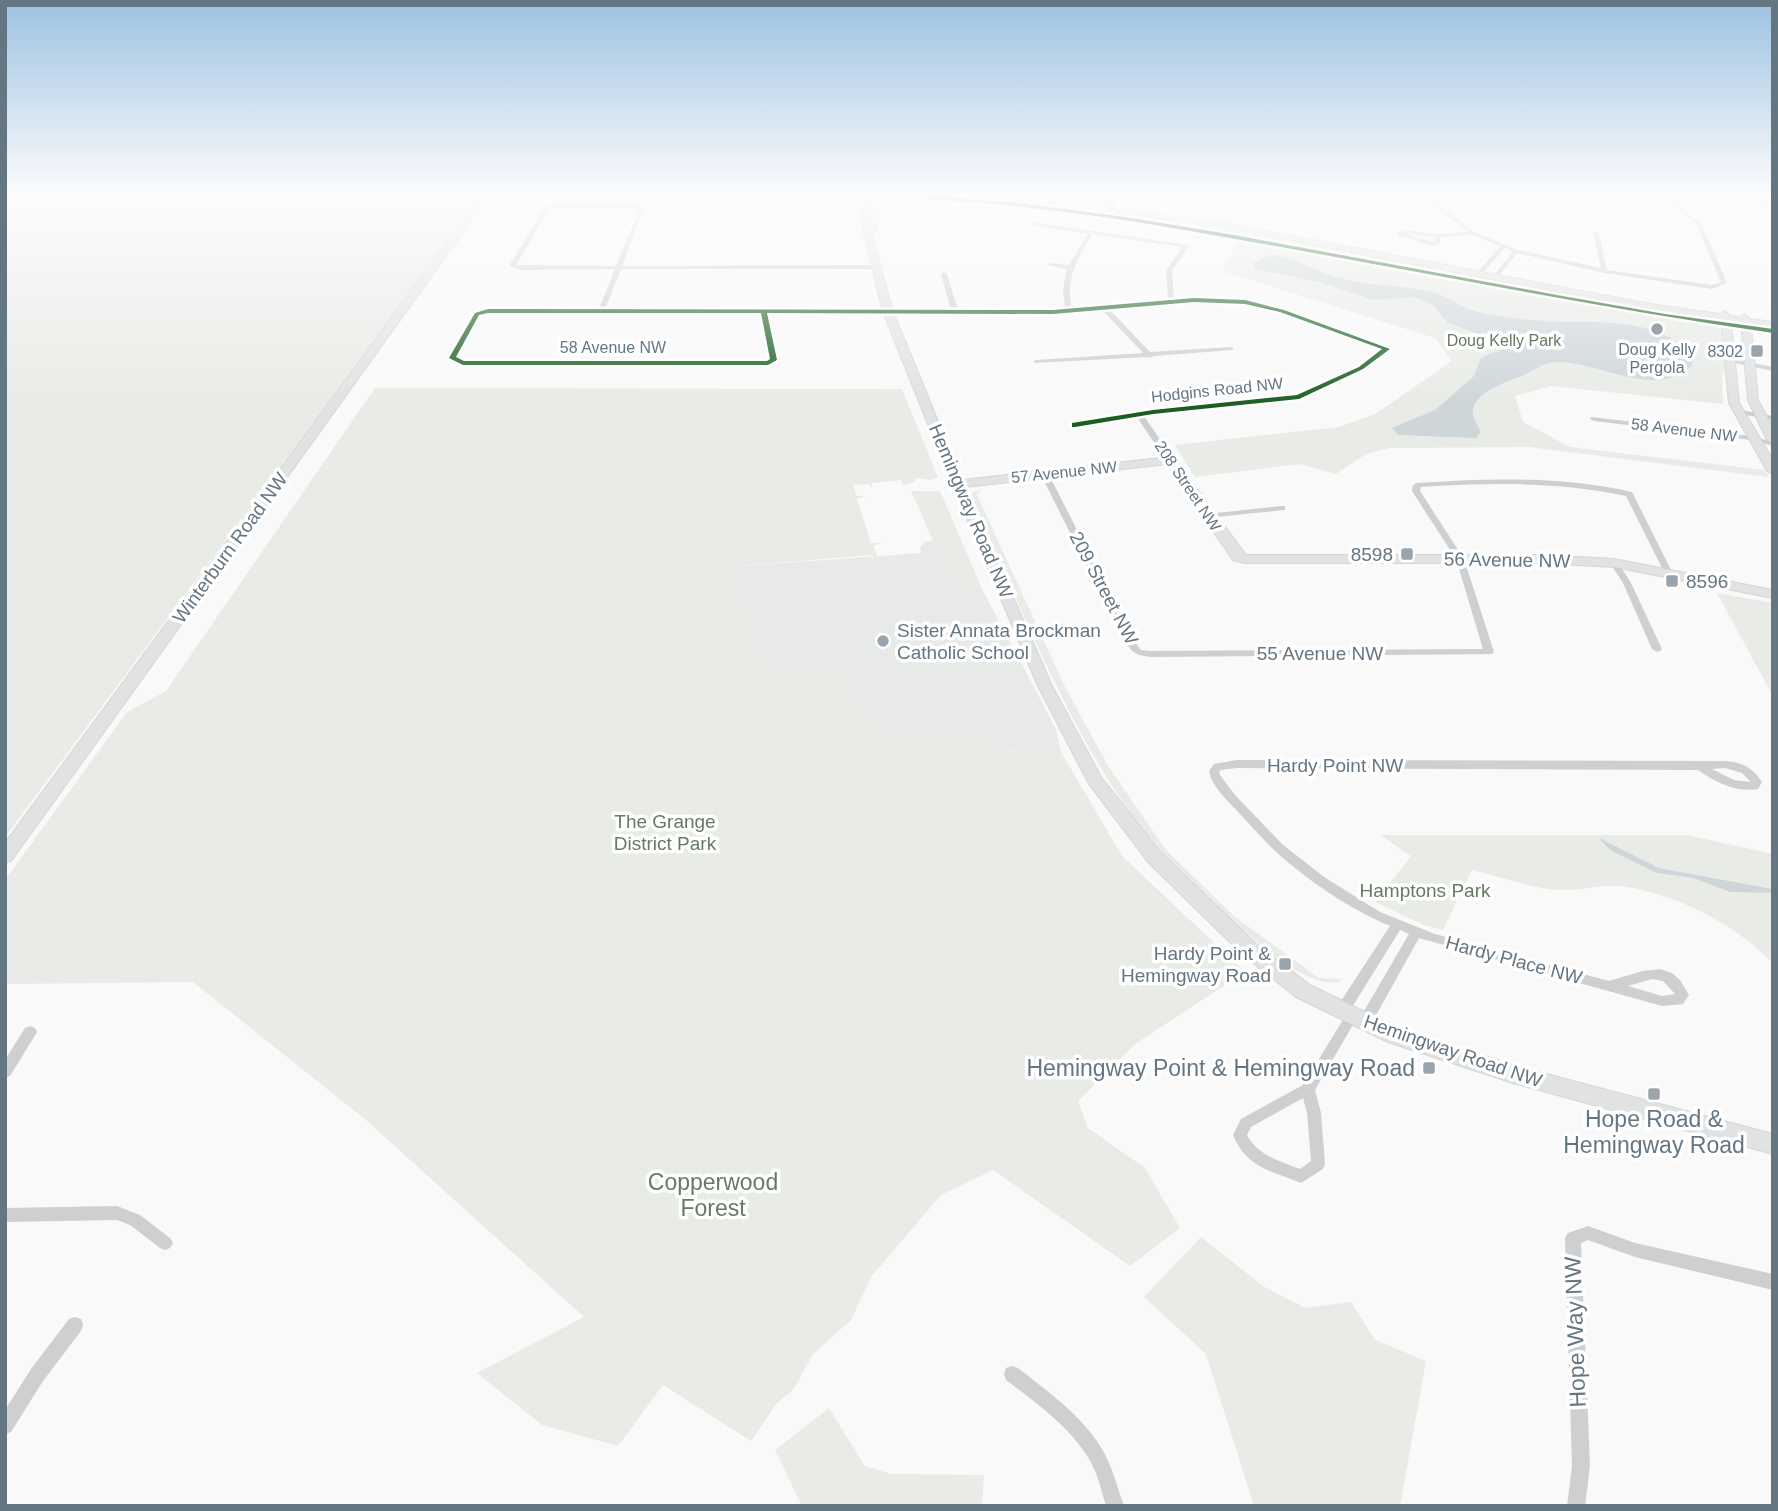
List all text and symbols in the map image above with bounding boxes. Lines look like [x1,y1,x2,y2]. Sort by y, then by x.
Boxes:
marker: Doug Kelly Pergola [1649,321,1665,337]
park label: Doug Kelly Park [1447,332,1562,349]
street label: 58 Avenue NW [560,339,667,356]
place label: Doug Kelly Pergola [1618,341,1696,376]
place label: 8302 [1707,343,1743,360]
marker: 8302 [1749,343,1765,359]
street label: Hodgins Road NW [1150,375,1285,405]
street label: 58 Avenue NW [1630,415,1739,445]
street label: Hemingway Road NW [925,421,1017,601]
street label: 208 Street NW [1152,438,1225,535]
street label: 57 Avenue NW [1010,458,1119,486]
street label: Winterburn Road NW [168,469,292,627]
street label: 209 Street NW [1065,528,1143,648]
place label: 8598 [1351,544,1393,565]
marker: 8598 [1399,546,1415,562]
street label: 56 Avenue NW [1444,548,1570,572]
place label: 8596 [1686,571,1728,592]
marker: 8596 [1664,573,1680,589]
place label: Sister Annata Brockman Catholic School [897,620,1101,663]
marker: Sister Annata Brockman Catholic School [875,633,891,649]
street label: 55 Avenue NW [1257,643,1383,664]
street label: Hardy Point NW [1267,755,1403,776]
park label: The Grange District Park [614,811,717,854]
park label: Hamptons Park [1360,880,1491,901]
street label: Hardy Place NW [1443,932,1585,988]
place label: Hardy Point & Hemingway Road [1121,943,1271,986]
marker: Hardy Point & Hemingway Road [1277,956,1293,972]
street label: Hemingway Road NW [1361,1011,1545,1091]
place label: Hemingway Point & Hemingway Road [1026,1055,1415,1081]
marker: Hemingway Point & Hemingway Road [1421,1060,1437,1076]
marker: Hope Road & Hemingway Road [1646,1086,1662,1102]
place label: Hope Road & Hemingway Road [1563,1106,1745,1158]
park label: Copperwood Forest [648,1169,778,1221]
street label: Hope Way NW [1559,1256,1591,1408]

